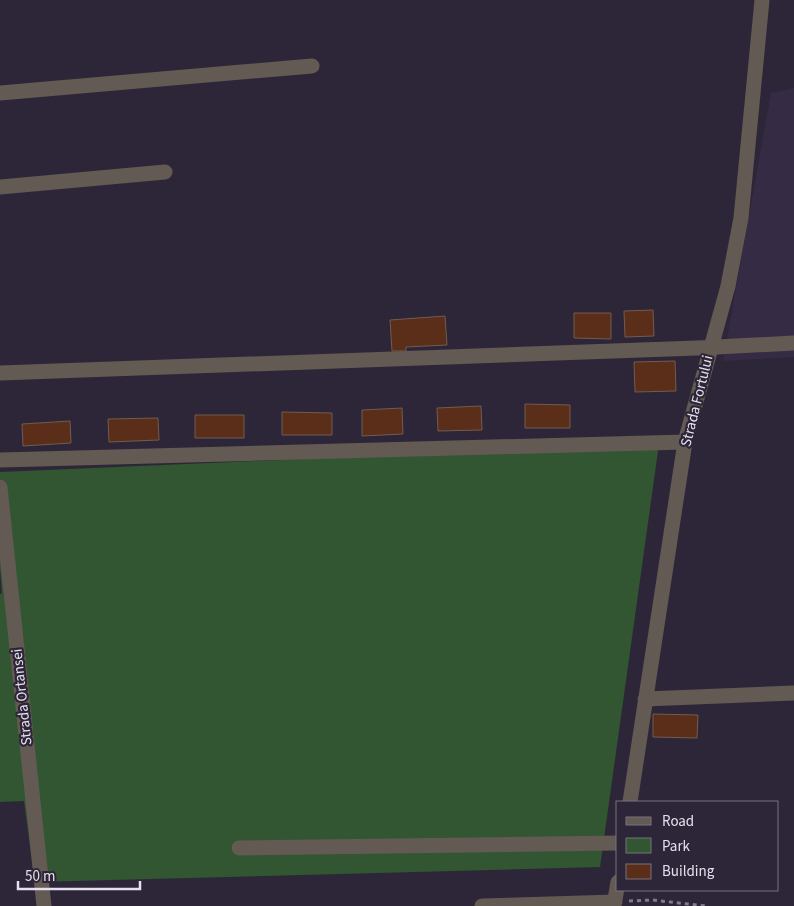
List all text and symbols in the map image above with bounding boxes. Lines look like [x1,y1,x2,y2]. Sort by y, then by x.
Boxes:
street label: Strada Fortului [676,353,718,449]
street label: Strada Ortansei [6,648,38,746]
legend [616,801,779,891]
text: Road [662,811,694,832]
text: Park [662,836,691,857]
scale bar [18,858,140,890]
text: Building [662,861,715,882]
text: 50 m [25,866,55,887]

